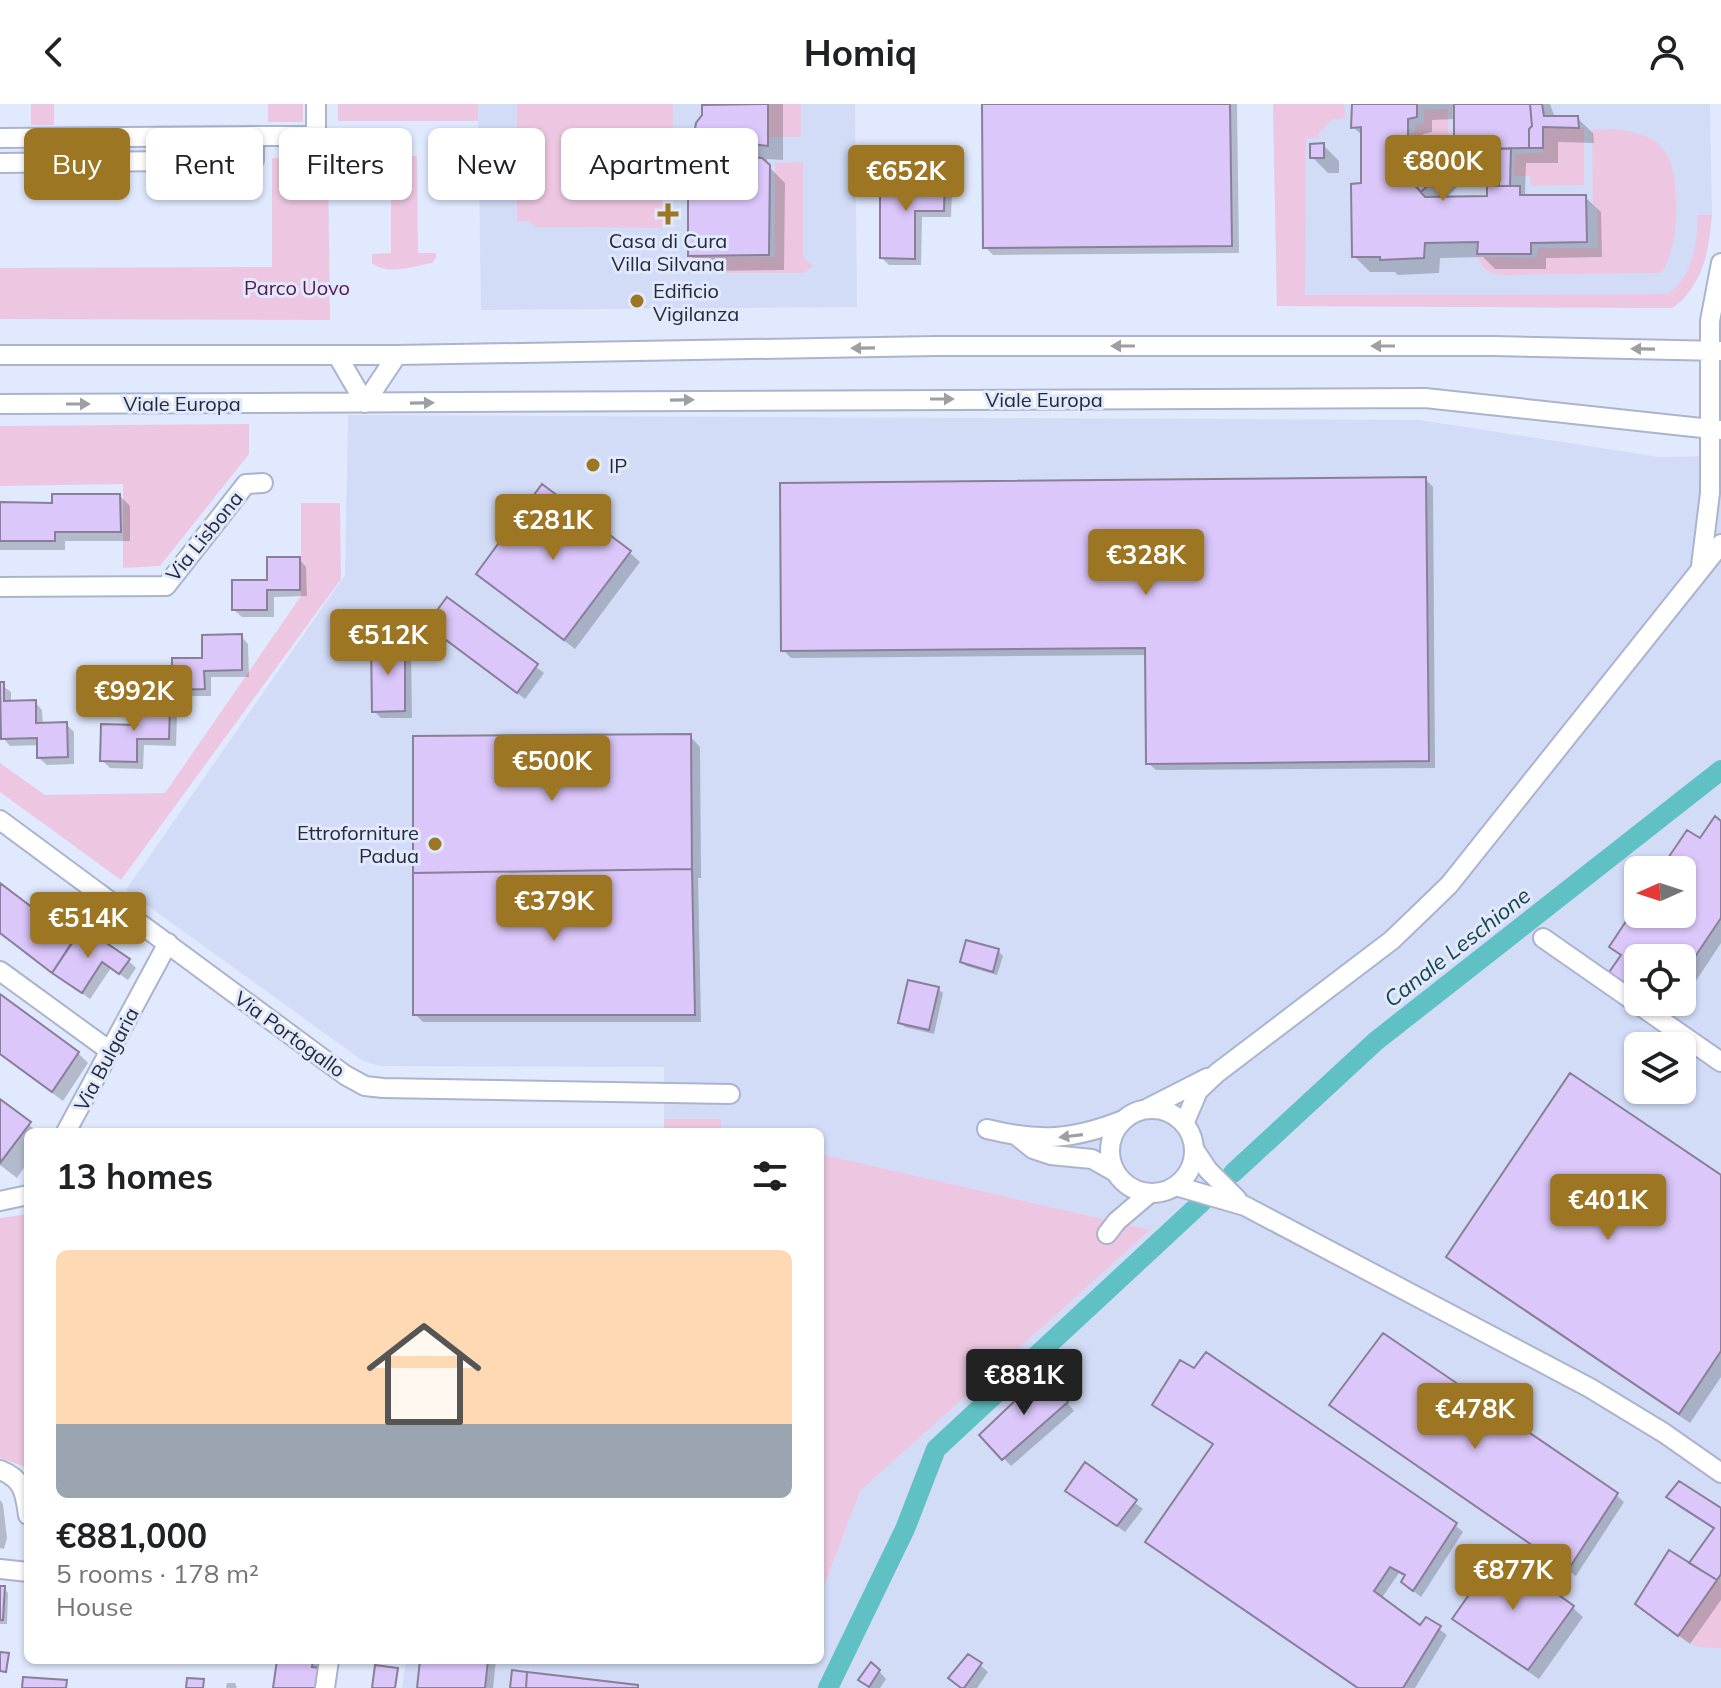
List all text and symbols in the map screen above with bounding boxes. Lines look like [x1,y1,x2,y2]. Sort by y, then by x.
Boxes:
icon: back [32,30,76,74]
text: Homiq [804,30,917,75]
icon: person [1645,30,1689,74]
chip: Buy [24,128,130,200]
chip: Rent [146,128,263,200]
chip: Filters [279,128,412,200]
chip: New [428,128,545,200]
chip: Apartment [561,128,758,200]
pin: €800K [1387,135,1499,203]
text: €800K [1403,144,1483,177]
pin: €652K [850,145,962,213]
text: €652K [866,154,946,187]
marker: Casa di Cura Villa Silvana [657,203,679,225]
place label: Casa di Cura Villa Silvana [609,228,727,276]
park label: Parco Uovo [244,275,350,300]
place label: Edificio Vigilanza [653,278,739,326]
marker: Edificio Vigilanza [628,292,646,310]
one-way arrow [1110,340,1135,352]
one-way arrow [1370,340,1395,352]
one-way arrow [850,342,875,354]
one-way arrow [1630,343,1655,356]
street label: Viale Europa [985,387,1103,412]
street label: Viale Europa [123,391,241,416]
one-way arrow [930,393,955,405]
one-way arrow [670,394,695,407]
one-way arrow [410,397,435,409]
one-way arrow [66,398,91,410]
place label: IP [609,453,627,478]
marker: IP [584,456,602,474]
street label: Via Lisbona [160,486,248,586]
pin: €281K [497,494,609,562]
text: €281K [513,503,593,536]
pin: €328K [1090,529,1202,597]
text: €328K [1106,538,1186,571]
pin: €512K [332,609,444,677]
text: €512K [348,618,428,651]
pin: €992K [78,665,190,733]
text: €992K [94,674,174,707]
pin: €500K [496,735,608,803]
text: €500K [512,744,592,777]
place label: Ettroforniture Padua [297,820,419,868]
marker: Ettroforniture Padua [426,835,444,853]
north arrow [1624,856,1696,928]
map controls [1624,856,1696,1104]
pin: €379K [498,875,610,943]
water label: Canale Leschione [1378,881,1536,1013]
text: €379K [514,884,594,917]
pin: €514K [32,892,144,960]
text: €514K [48,901,128,934]
button: locate [1624,944,1696,1016]
street label: Via Portogallo [230,985,350,1083]
street label: Via Bulgaria [68,1003,144,1115]
button: layers [1624,1032,1696,1104]
one-way arrow [1058,1129,1083,1142]
icon: filters [748,1154,792,1198]
text: 13 homes [56,1155,213,1198]
pin: €401K [1552,1174,1664,1242]
text: €401K [1568,1183,1648,1216]
icon: home [352,1302,496,1446]
pin: €881K [968,1349,1080,1417]
text: €881K [984,1358,1064,1391]
pin: €478K [1419,1383,1531,1451]
text: €478K [1435,1392,1515,1425]
text: €881,000 [56,1514,207,1557]
pin: €877K [1457,1544,1569,1612]
text: €877K [1473,1553,1553,1586]
text: 5 rooms · 178 m² [56,1557,259,1590]
text: House [56,1590,133,1623]

